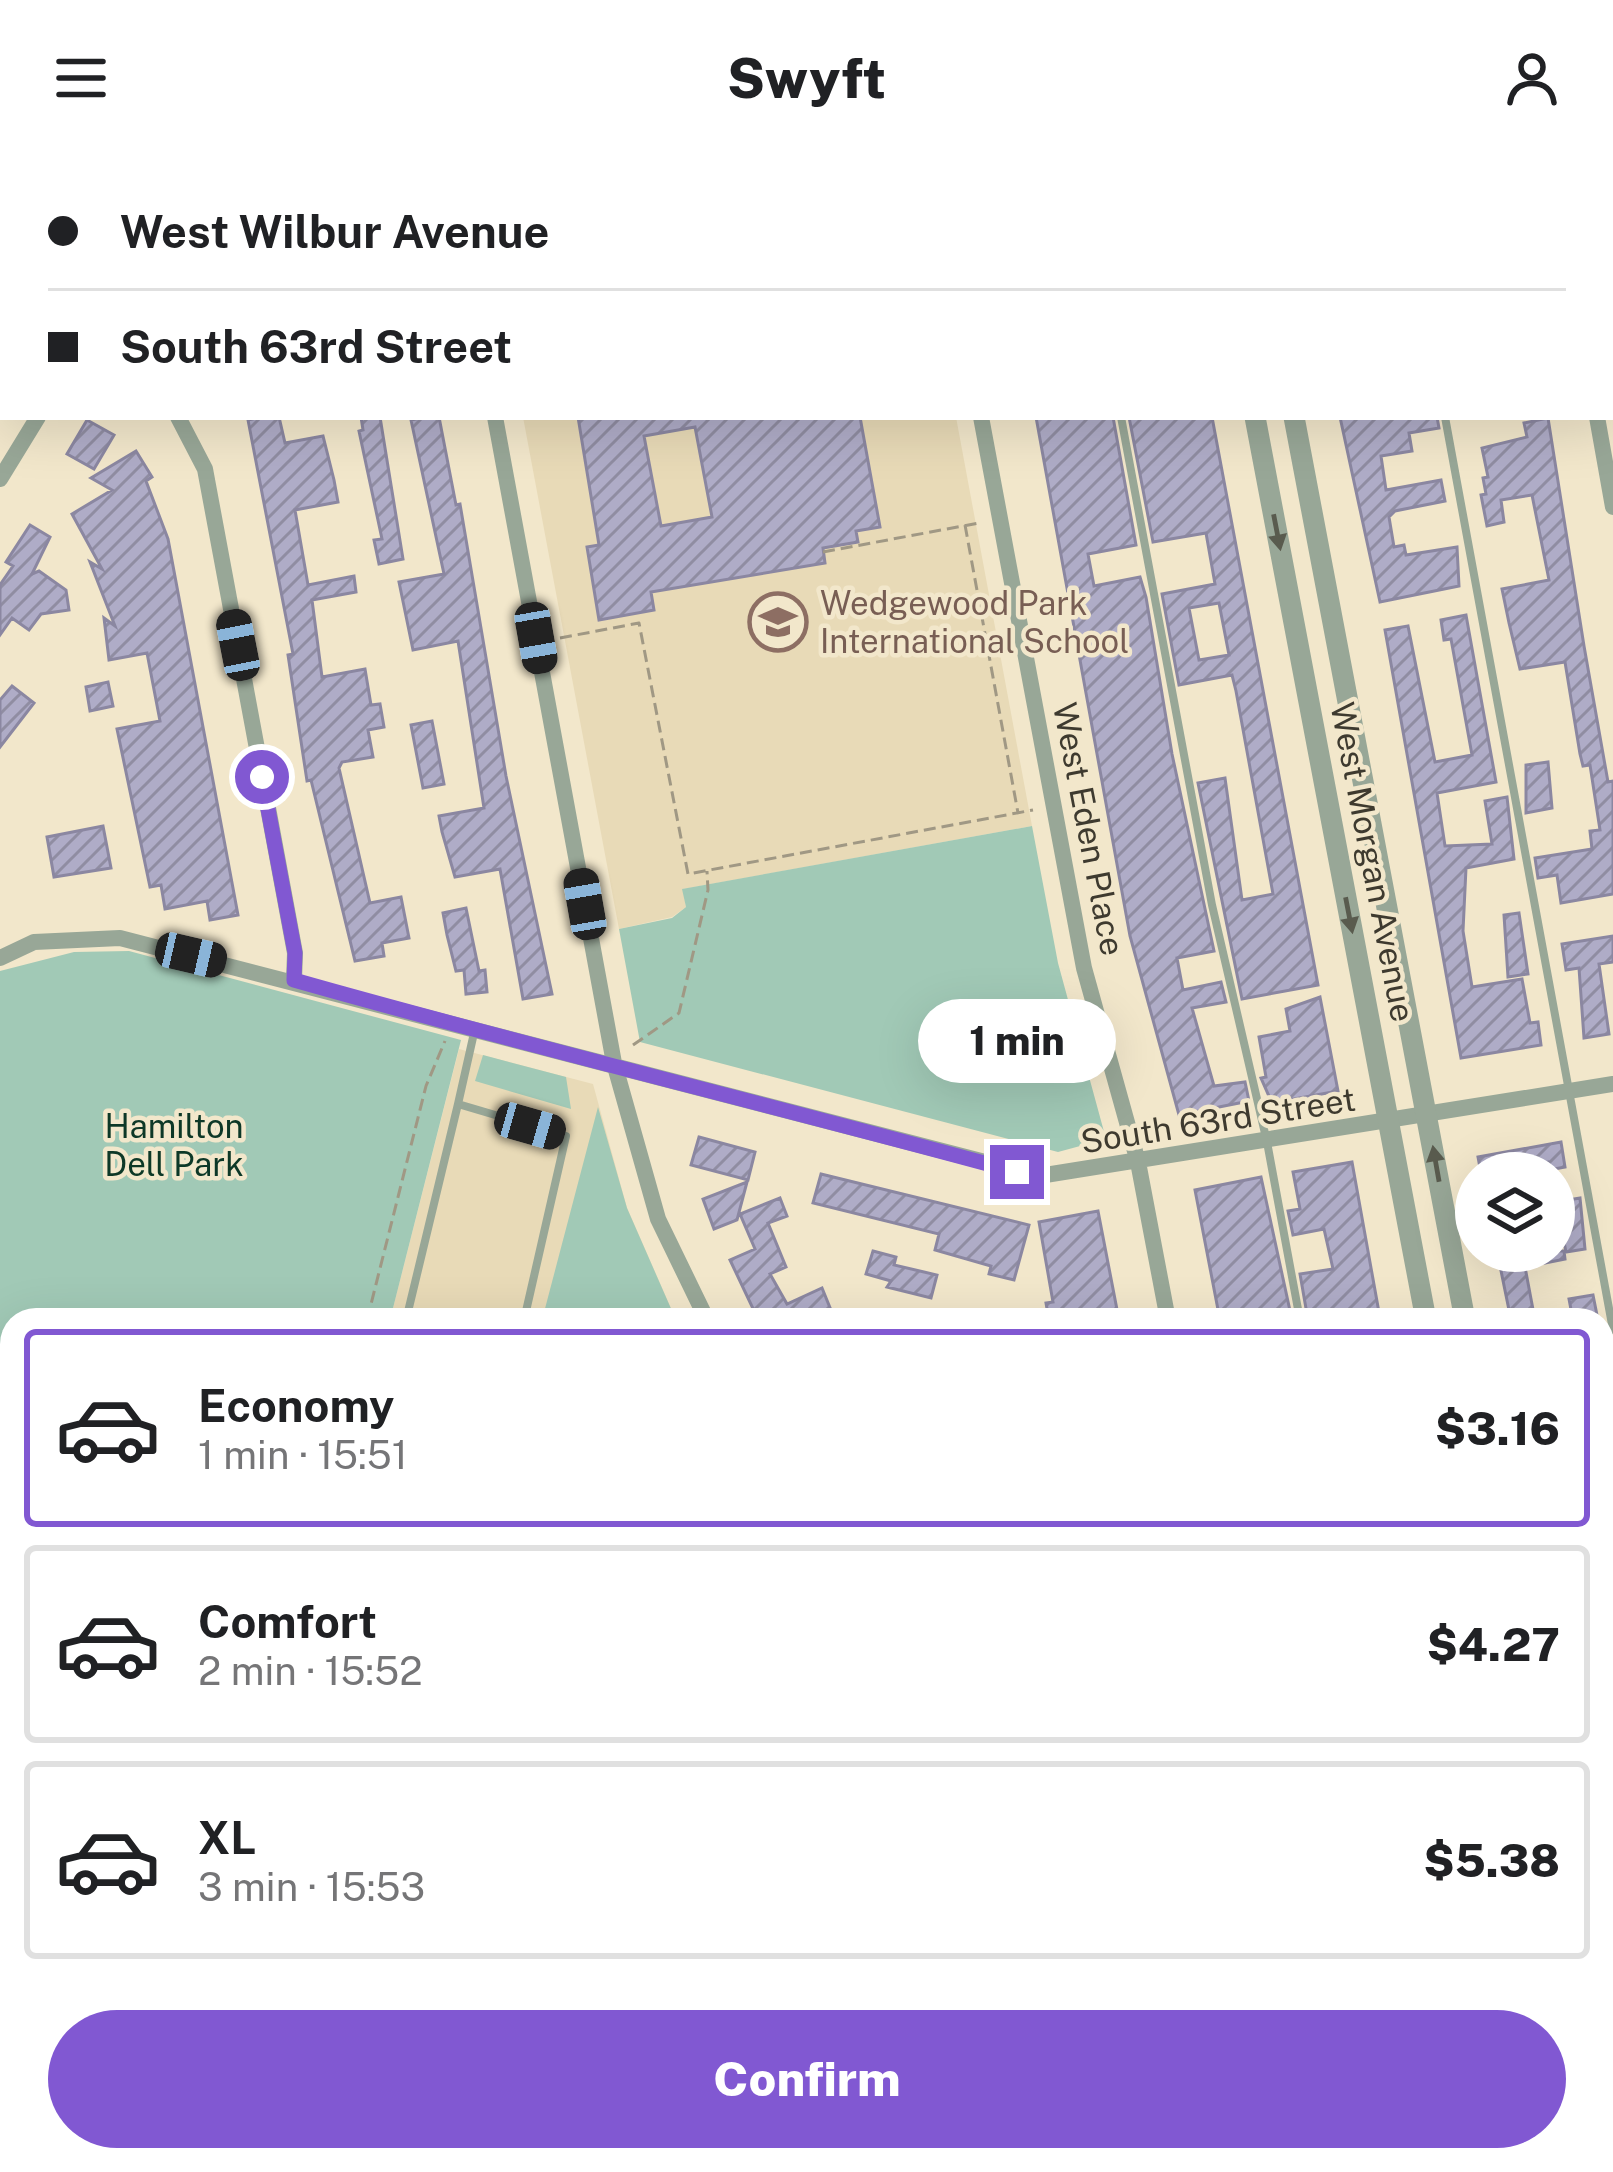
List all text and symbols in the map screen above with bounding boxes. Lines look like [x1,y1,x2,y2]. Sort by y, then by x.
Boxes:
icon: menu [48,45,114,111]
icon: person [1499,45,1565,111]
text: Swyft [727,47,886,110]
text: West Wilbur Avenue [120,205,549,258]
text: South 63rd Street [120,320,512,373]
one-way arrow [1268,514,1287,551]
place label: Wedgewood Park International School [820,584,1129,660]
school or university icon: Wedgewood Park International School [747,591,809,653]
car [512,599,560,677]
car [213,606,263,684]
street label: West Eden Place [1046,699,1132,959]
street label: West Morgan Avenue [1323,699,1423,1025]
route start [235,750,289,804]
car [561,865,609,943]
one-way arrow [1341,897,1359,935]
car [152,929,230,981]
callout: 1 min [918,998,1116,1082]
text: 1 min [969,1018,1065,1064]
street label: South 63rd Street [1078,1080,1358,1160]
car [490,1099,570,1153]
park label: Hamilton Dell Park [104,1107,244,1183]
one-way arrow [1426,1144,1445,1182]
route end [990,1145,1044,1199]
map controls [1455,1152,1575,1272]
button: layers [1455,1152,1575,1272]
icon: car [54,1374,162,1482]
text: Economy [198,1379,394,1432]
text: $3.16 [1435,1402,1560,1455]
text: 1 min · 15:51 [198,1432,408,1478]
icon: car [54,1590,162,1698]
text: Comfort [198,1595,377,1648]
text: $4.27 [1427,1618,1560,1671]
text: 2 min · 15:52 [198,1648,422,1694]
icon: car [54,1806,162,1914]
text: XL [198,1811,256,1864]
text: $5.38 [1424,1834,1560,1887]
text: 3 min · 15:53 [198,1864,425,1910]
button: Confirm [48,2010,1566,2148]

